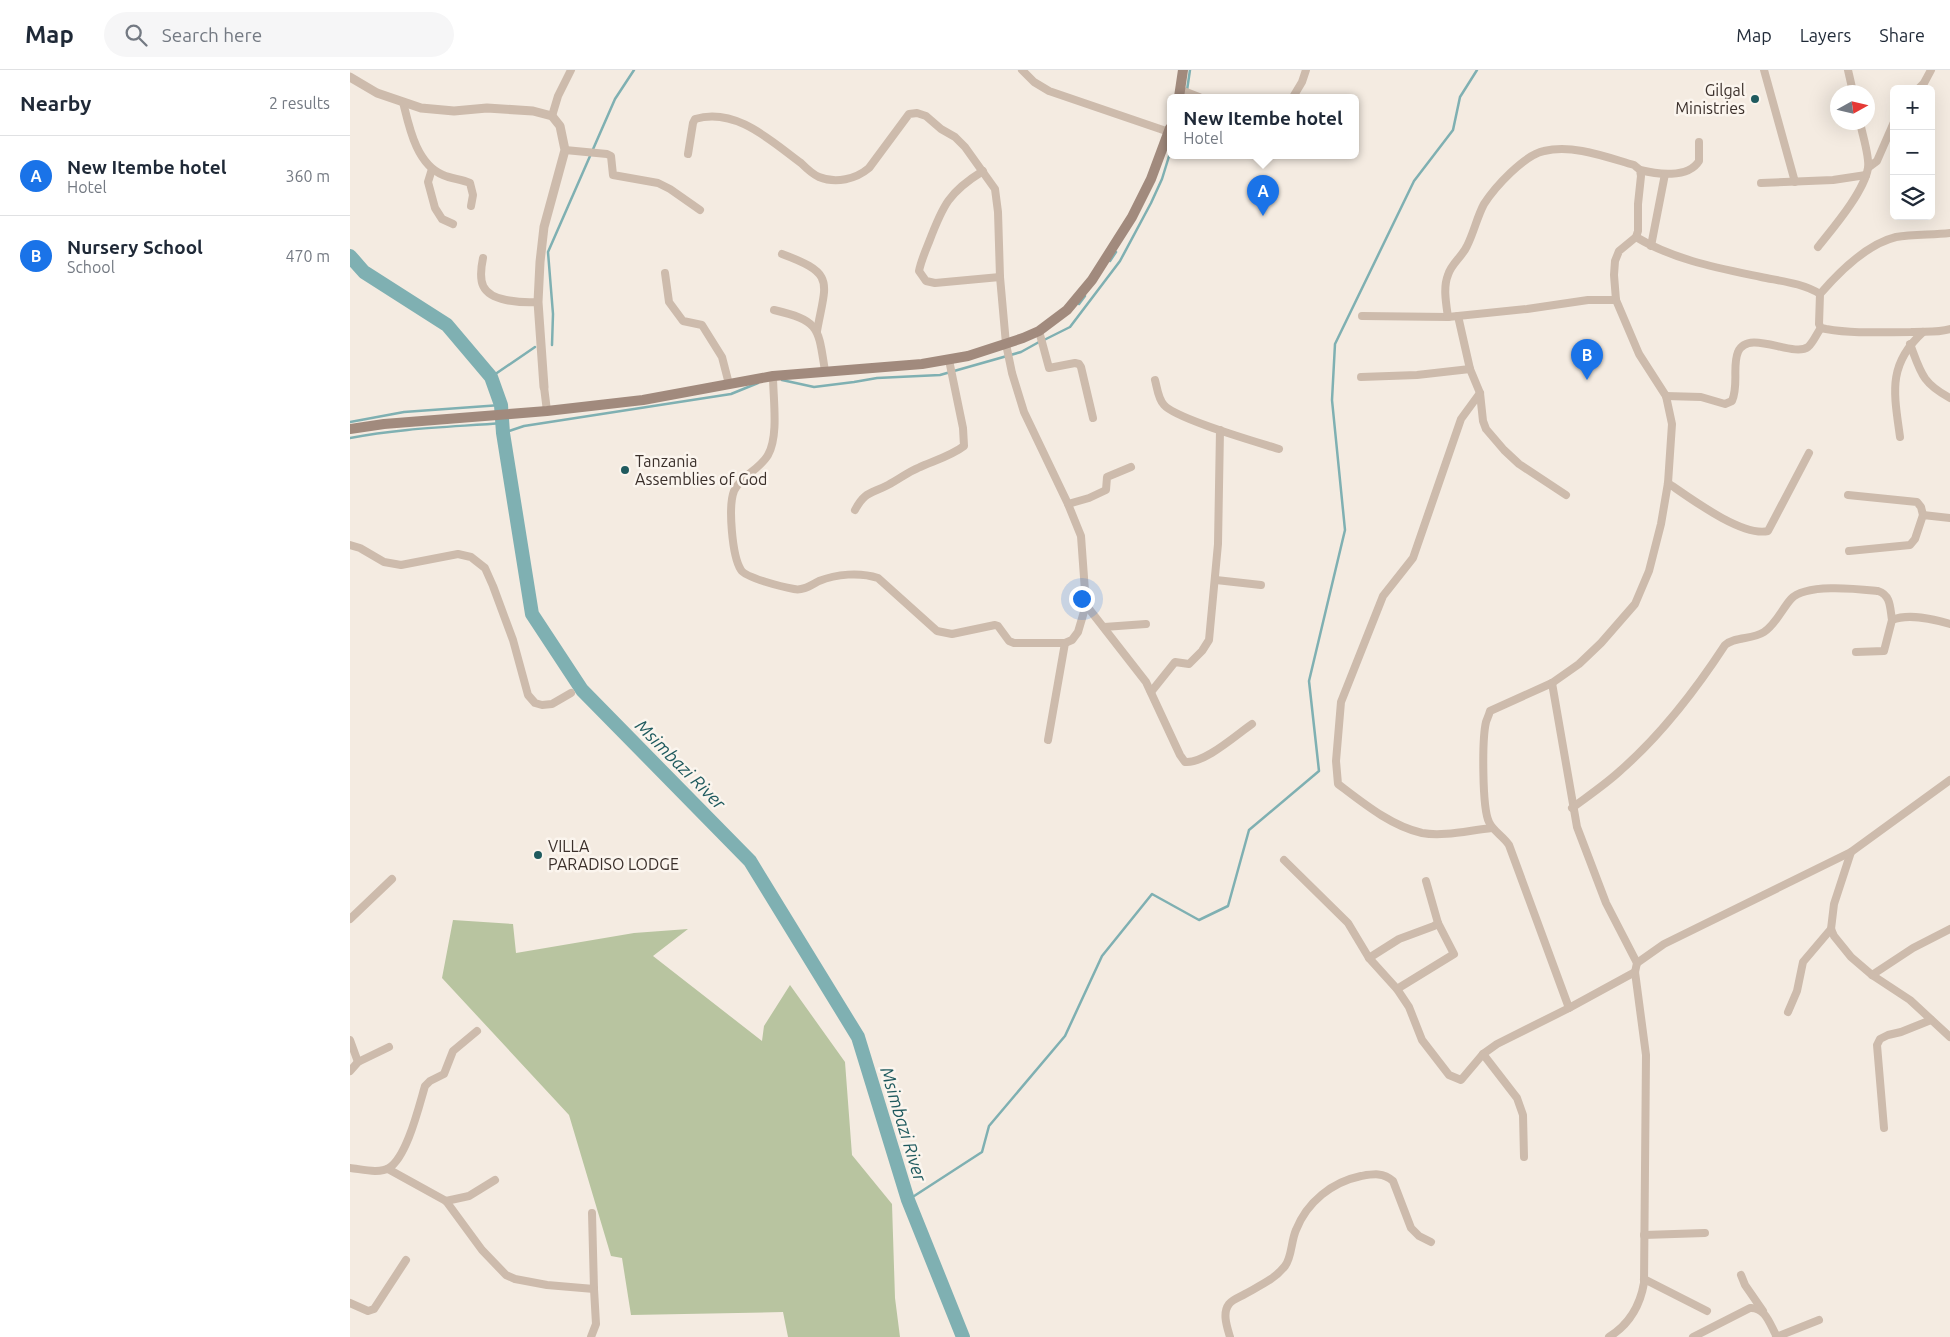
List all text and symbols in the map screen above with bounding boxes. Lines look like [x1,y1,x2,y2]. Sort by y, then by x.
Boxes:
search box [104,12,454,57]
text: Map [25,21,74,48]
icon: search [122,21,150,49]
text: Search here [162,24,262,46]
text: Map [1736,25,1772,45]
text: Layers [1800,25,1851,45]
text: Share [1879,25,1925,45]
place label: Gilgal Ministries [1675,81,1745,117]
north arrow [1830,85,1875,130]
map controls [1890,85,1935,220]
button: + [1890,85,1935,130]
text: Nearby [20,91,91,115]
marker: Gilgal Ministries [1749,93,1761,105]
text: 2 results [269,94,330,112]
popup [1167,94,1359,159]
text: New Itembe hotel [1183,107,1343,129]
text: Hotel [1183,129,1223,147]
button: − [1890,130,1935,175]
text: New Itembe hotel [67,156,226,178]
text: A [30,167,42,185]
text: 360 m [285,167,330,185]
pin: A [1247,175,1279,216]
button: layers [1890,175,1935,220]
text: Hotel [67,178,107,196]
text: Nursery School [67,236,203,258]
text: B [31,247,41,265]
text: 470 m [285,247,330,265]
text: School [67,258,115,276]
pin: B [1571,339,1603,380]
place label: Tanzania Assemblies of God [635,452,767,488]
marker: Tanzania Assemblies of God [619,464,631,476]
your location [1069,586,1095,612]
water label: Msimbazi River [632,715,731,814]
place label: VILLA PARADISO LODGE [548,837,679,873]
marker: VILLA PARADISO LODGE [532,849,544,861]
water label: Msimbazi River [877,1064,931,1185]

